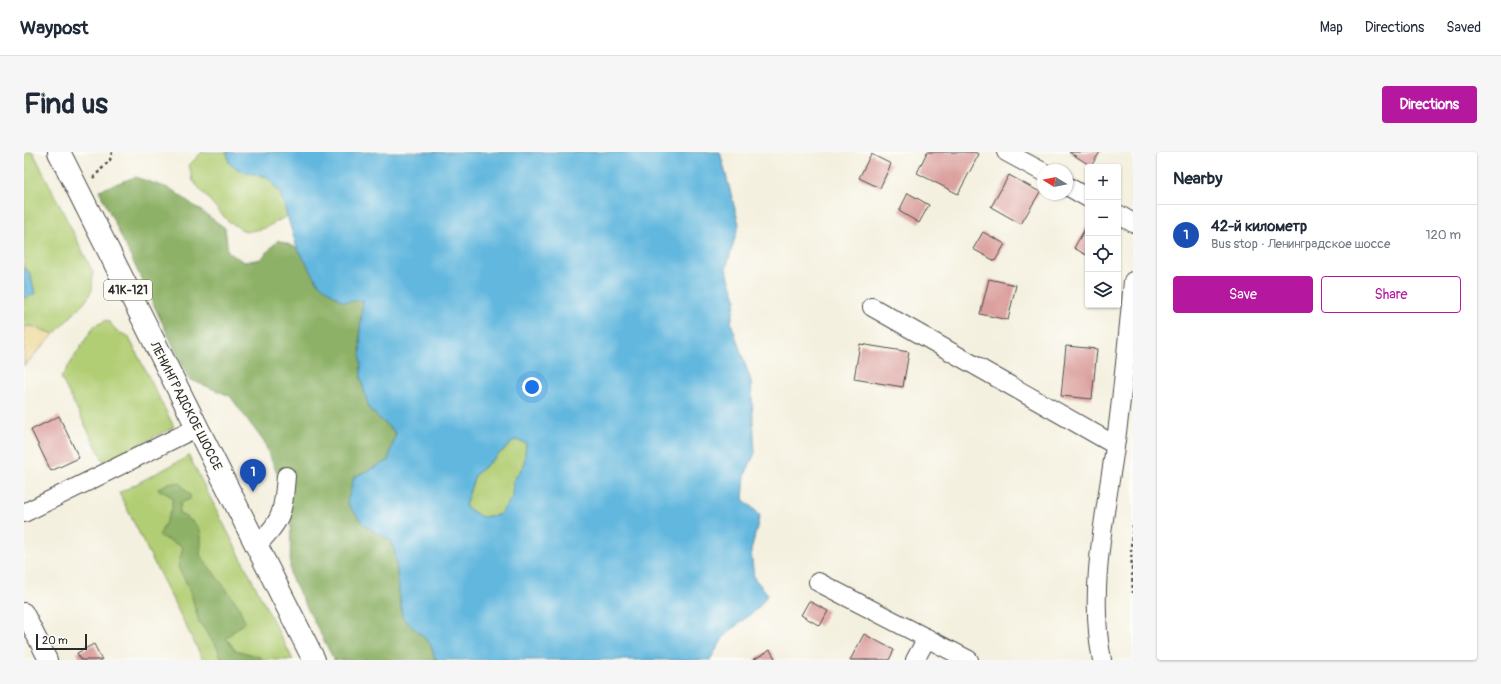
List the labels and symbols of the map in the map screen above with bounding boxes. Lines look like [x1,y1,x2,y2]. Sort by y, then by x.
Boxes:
north arrow [1037,164,1073,200]
road number: 41К-121 [104,280,152,300]
street label: ЛЕНИНГРАДСКОЕ ШОССЕ [146,338,226,473]
your location [522,377,542,397]
pin: 1 [240,459,266,492]
scale bar [36,632,87,651]

